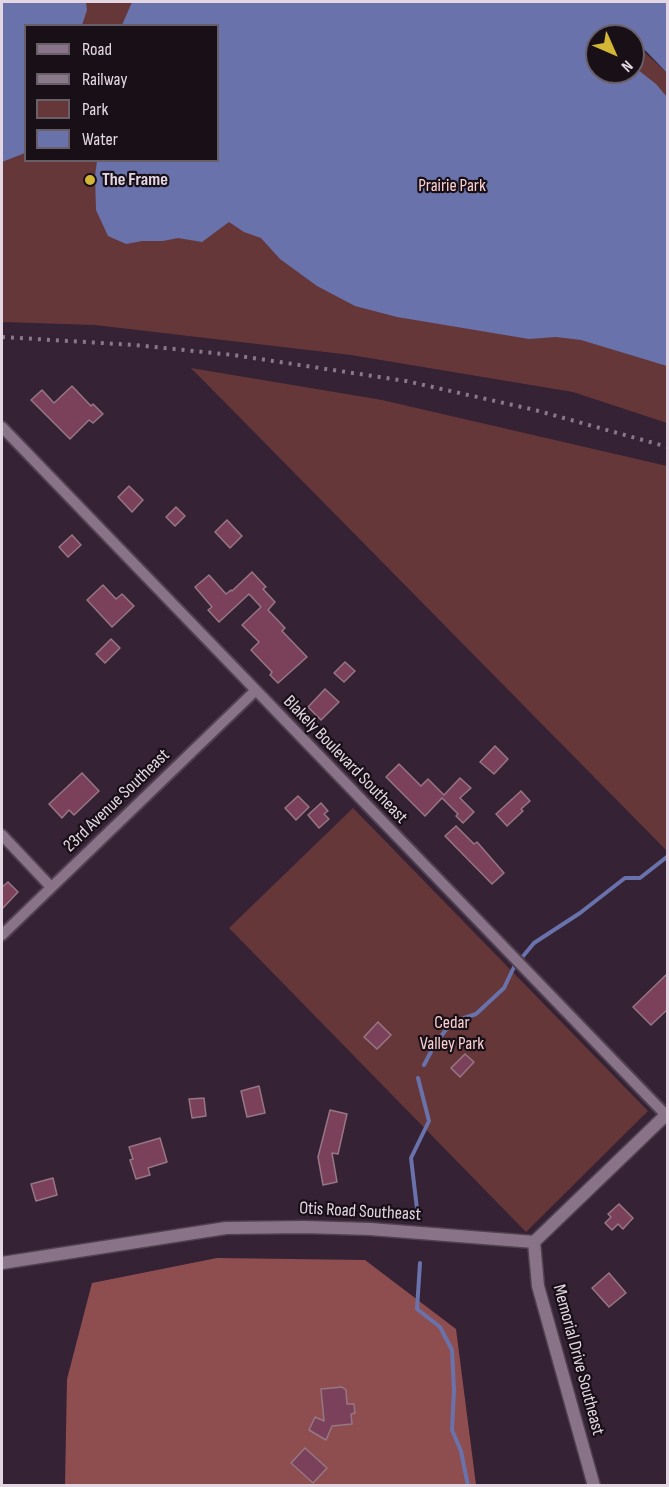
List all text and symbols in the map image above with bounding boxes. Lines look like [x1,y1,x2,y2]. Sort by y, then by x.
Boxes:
legend [24,24,219,162]
north arrow [585,24,645,84]
text: Road [82,39,112,60]
text: N [617,56,636,75]
text: Railway [82,69,127,90]
text: Park [82,99,108,120]
text: Water [82,129,118,150]
place label: The Frame [102,169,168,191]
marker: The Frame [83,173,97,187]
park label: Prairie Park [418,175,486,197]
street label: Blakely Boulevard Southeast [278,691,412,829]
street label: 23rd Avenue Southeast [59,745,175,857]
park label: Cedar Valley Park [420,1012,484,1054]
street label: Otis Road Southeast [299,1198,421,1226]
street label: Memorial Drive Southeast [548,1282,608,1438]

